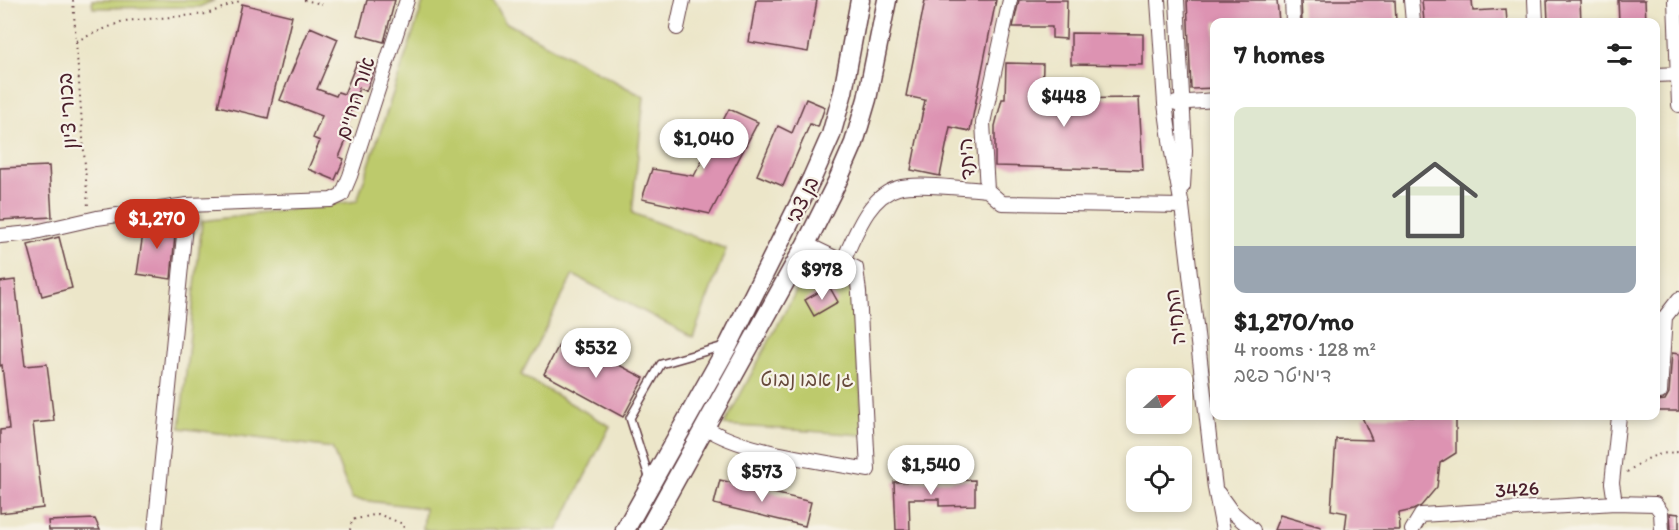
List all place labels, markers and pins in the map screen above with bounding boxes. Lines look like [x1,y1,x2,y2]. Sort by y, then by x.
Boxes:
pin: $448 [1028,77,1100,128]
pin: $1,040 [655,119,753,170]
pin: $1,270 [108,199,206,250]
pin: $978 [786,250,858,301]
pin: $532 [560,328,632,379]
pin: $1,540 [882,445,980,496]
pin: $573 [726,452,798,503]

